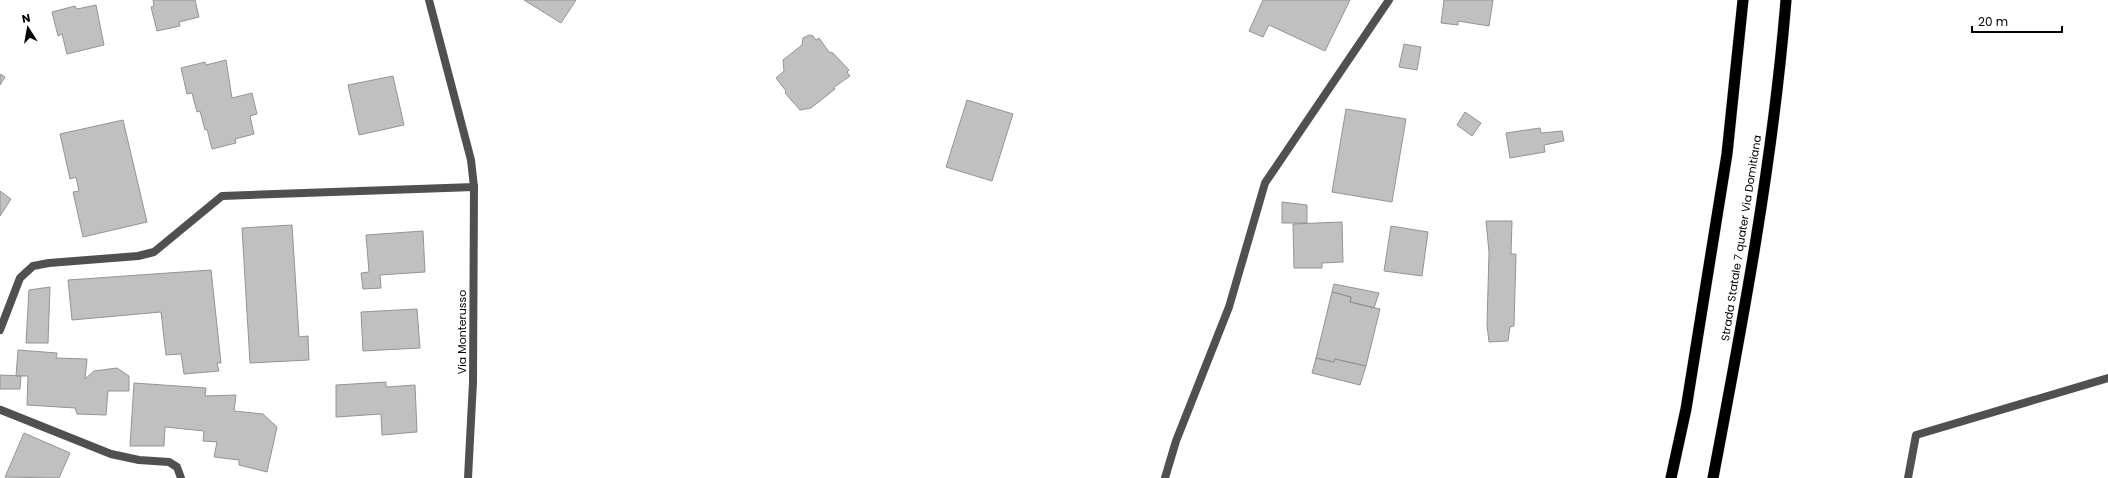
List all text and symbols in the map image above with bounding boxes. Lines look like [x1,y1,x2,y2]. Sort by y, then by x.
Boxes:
north arrow [8,8,48,48]
scale bar [1972,8,2062,34]
text: N [21,10,32,27]
text: 20 m [1978,13,2008,30]
street label: Strada Statale 7 quater Via Domitiana [1717,134,1765,342]
street label: Via Monterusso [454,290,470,374]

